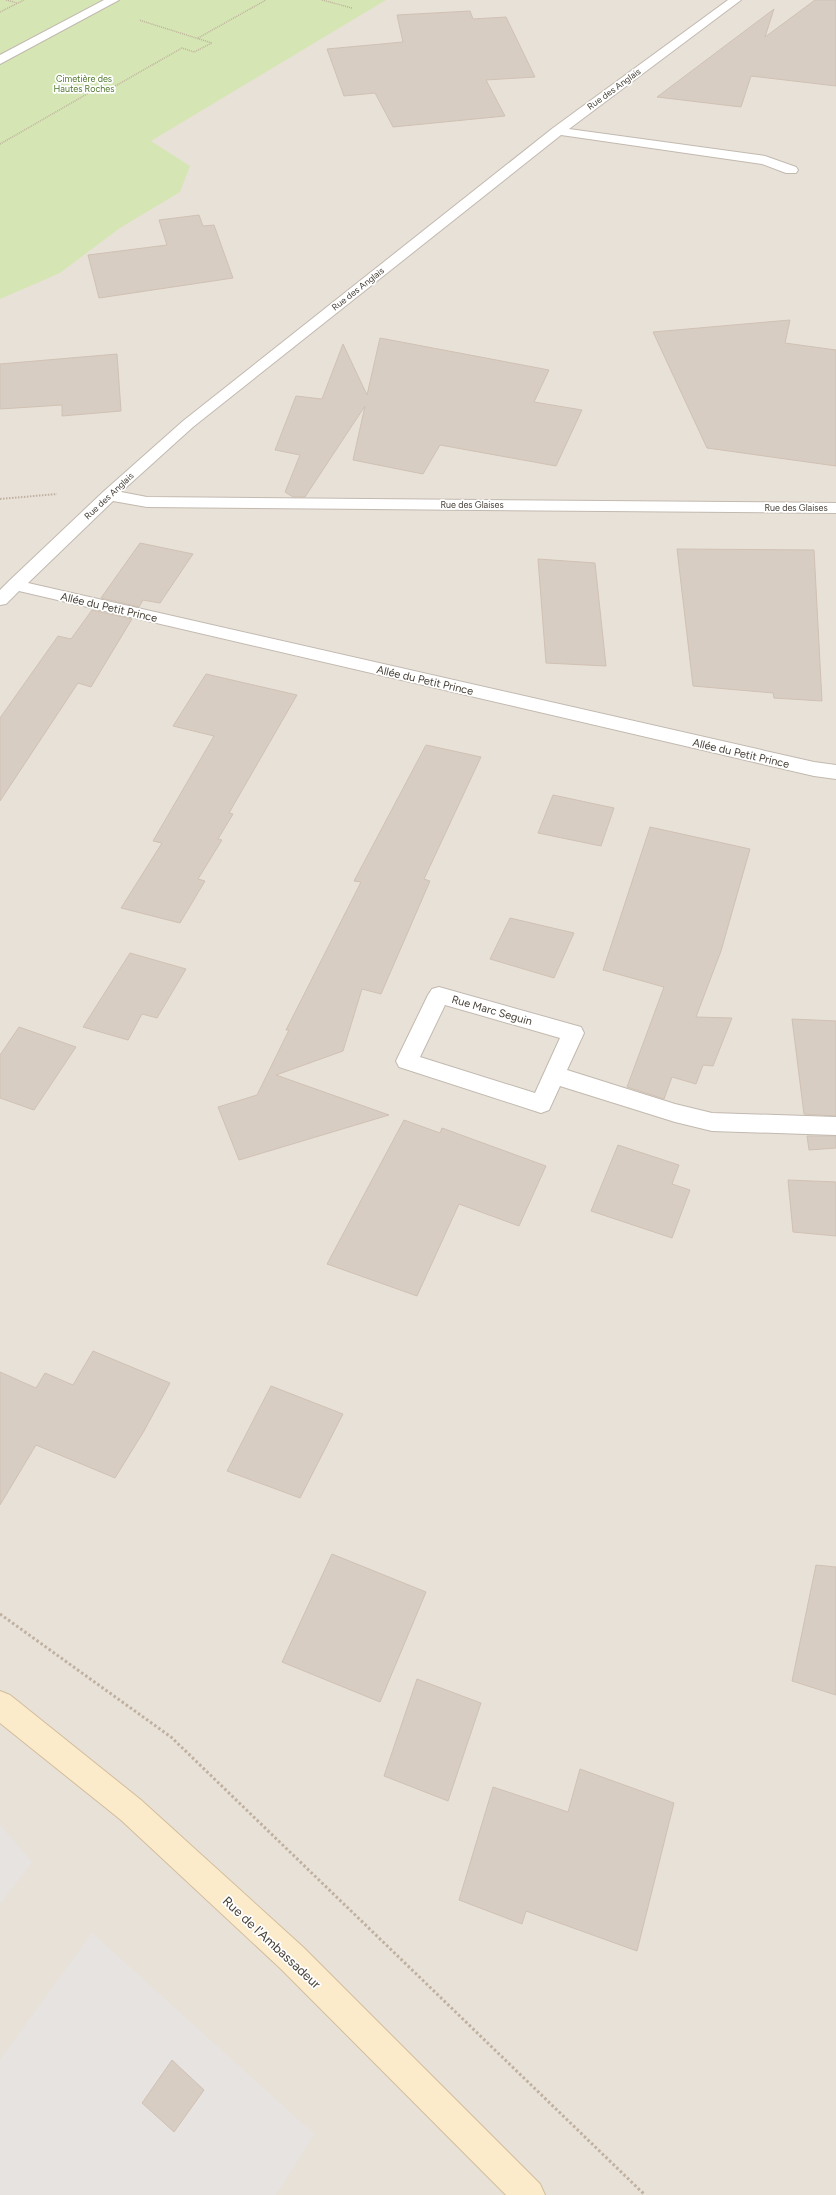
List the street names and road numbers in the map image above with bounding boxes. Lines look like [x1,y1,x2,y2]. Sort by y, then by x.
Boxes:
street label: Rue des Anglais [585,65,643,112]
street label: Rue des Anglais [329,265,386,313]
street label: Rue des Anglais [82,470,136,521]
street label: Rue des Glaises [440,499,504,510]
street label: Rue des Glaises [764,502,828,513]
street label: Allée du Petit Prince [59,590,159,625]
street label: Allée du Petit Prince [375,663,475,698]
street label: Allée du Petit Prince [691,736,791,771]
street label: Rue Marc Seguin [450,993,534,1028]
street label: Rue de l'Ambassadeur [220,1893,324,1992]

